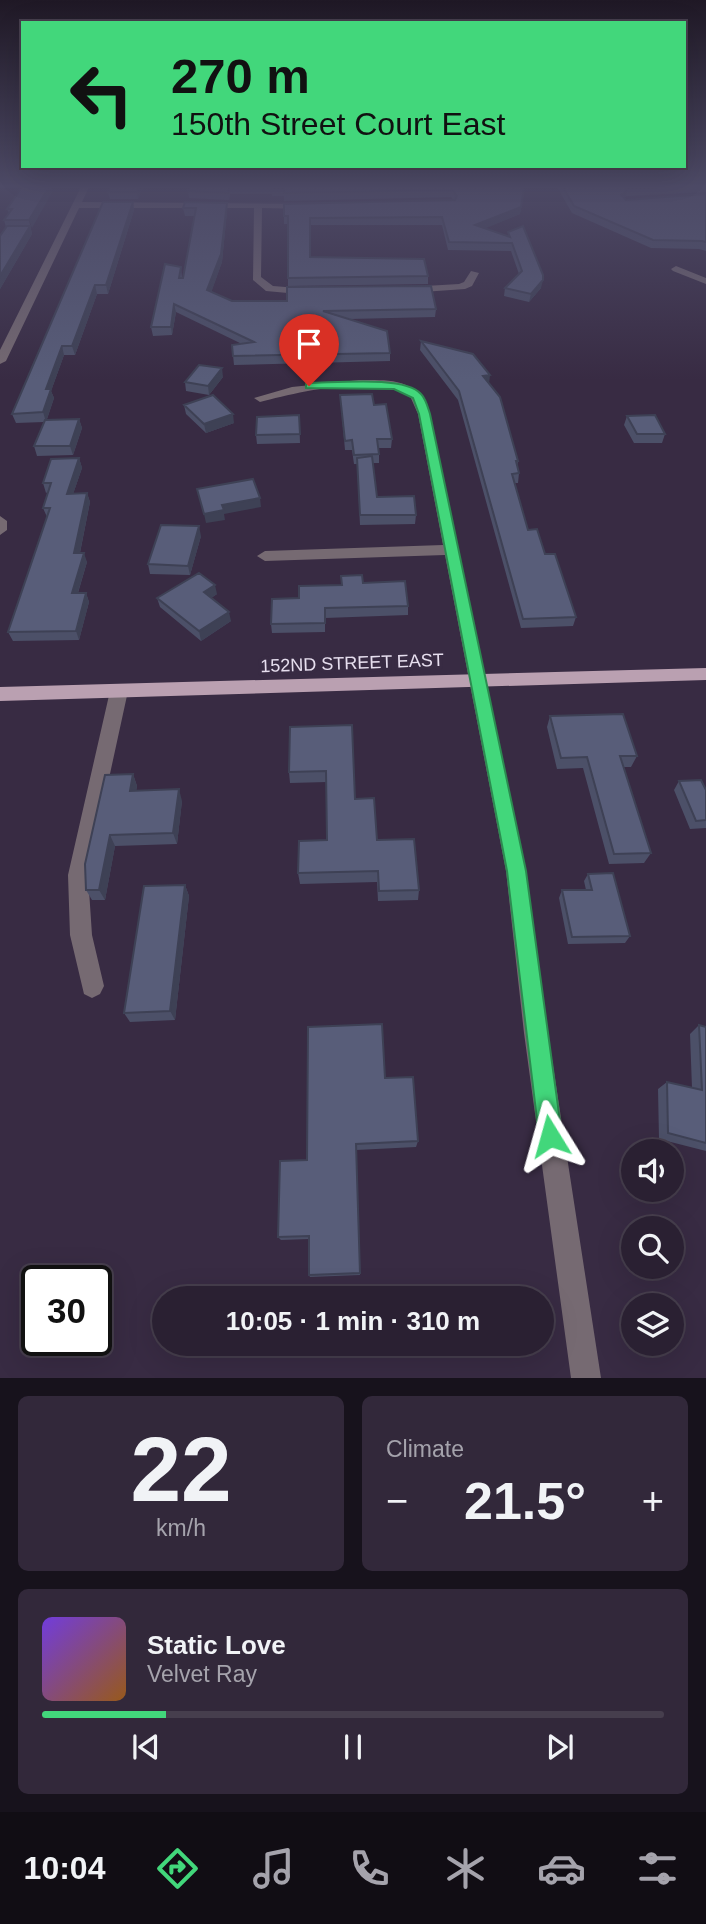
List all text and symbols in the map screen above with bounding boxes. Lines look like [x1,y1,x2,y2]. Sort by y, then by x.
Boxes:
icon: left [56,49,147,140]
text: 270 m [171,49,310,103]
text: 150th Street Court East [171,106,505,142]
pin [279,314,339,386]
icon: arrive [290,325,328,363]
street label: 152ND STREET EAST [260,650,444,676]
position arrow [513,1099,587,1173]
map controls [621,1139,684,1356]
button: sound [621,1139,684,1202]
button: search [621,1216,684,1279]
speed limit sign: 30 [21,1265,112,1356]
button: layers [621,1293,684,1356]
text: 10:05 · 1 min · 310 m [226,1306,480,1336]
text: 22 [130,1419,232,1520]
text: Climate [386,1436,464,1462]
text: 21.5° [464,1472,586,1530]
text: − [386,1480,408,1522]
text: + [642,1480,664,1522]
text: km/h [156,1515,206,1541]
text: Static Love [147,1630,286,1660]
text: Velvet Ray [147,1661,257,1687]
icon: previous [127,1728,165,1766]
icon: pause [334,1728,372,1766]
icon: next [541,1728,579,1766]
icon: directions [153,1844,202,1893]
icon: music [249,1844,298,1893]
icon: phone [345,1844,394,1893]
icon: climate [441,1844,490,1893]
icon: car [537,1844,586,1893]
icon: filters [633,1844,682,1893]
text: 10:04 [24,1850,105,1886]

